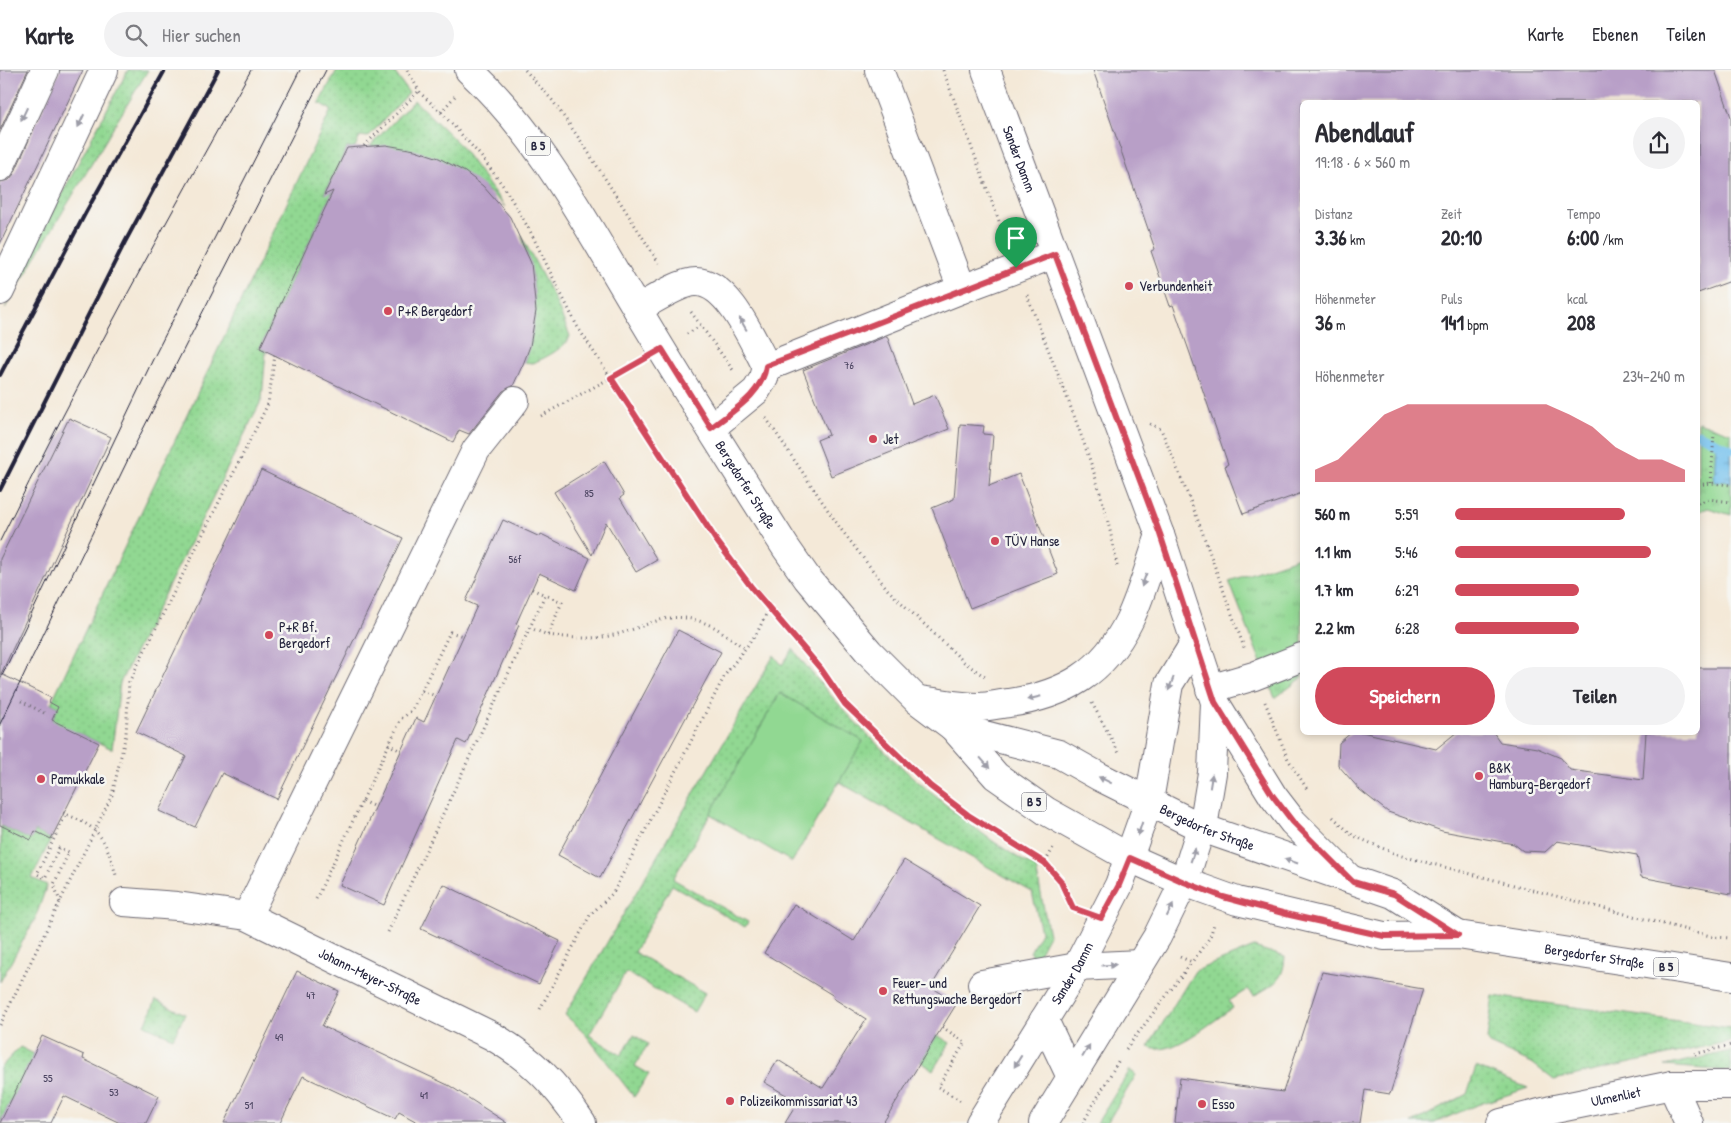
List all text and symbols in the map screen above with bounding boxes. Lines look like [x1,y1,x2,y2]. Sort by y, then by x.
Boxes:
search box [104,12,454,57]
text: Karte [25,19,74,51]
icon: search [122,21,150,49]
text: Hier suchen [162,22,241,48]
text: Karte [1528,22,1564,47]
text: Ebenen [1592,22,1638,47]
text: Teilen [1666,22,1706,47]
one-way arrow [20,107,28,121]
text: Abendlauf [1315,113,1415,151]
one-way arrow [76,114,84,128]
button: share [1633,117,1685,169]
street label: Sander Damm [999,123,1041,195]
road number: B 5 [526,136,550,155]
text: 19:18 · 6 × 560 m [1315,151,1410,173]
text: Distanz [1315,204,1353,223]
text: Zeit [1441,204,1462,223]
text: Tempo [1567,204,1600,223]
pin [995,217,1037,268]
text: 3.36 [1315,223,1347,252]
text: 20:10 [1441,223,1482,252]
text: 6:00 [1567,223,1599,252]
icon: arrive [1002,224,1030,252]
text: km [1347,230,1365,249]
text: /km [1599,230,1624,249]
place label: Verbundenheit [1139,276,1212,295]
marker: Verbundenheit [1123,280,1135,292]
text: Höhenmeter [1315,289,1376,308]
text: Puls [1441,289,1462,308]
text: kcal [1567,289,1587,308]
place label: P+R Bergedorf [398,301,472,321]
marker: P+R Bergedorf [382,305,394,317]
text: 36 [1315,308,1333,337]
text: 141 [1441,308,1464,337]
text: 208 [1567,308,1595,337]
text: m [1333,315,1346,334]
text: bpm [1464,315,1489,334]
one-way arrow [738,318,747,331]
house number: 76 [844,358,855,372]
text: Höhenmeter [1315,365,1385,387]
text: 234–240 m [1622,365,1685,387]
place label: Jet [883,429,899,448]
marker: Jet [867,433,879,445]
street label: Bergedorfer Straße [711,437,781,533]
house number: 85 [584,486,594,500]
text: 560 m [1315,503,1350,525]
text: 5:59 [1395,503,1418,525]
place label: TÜV Hanse [1005,531,1060,550]
marker: TÜV Hanse [989,535,1001,547]
text: 1.1 km [1315,541,1351,563]
text: 5:46 [1395,541,1418,563]
house number: 56f [509,552,522,566]
one-way arrow [1140,573,1147,588]
text: 1.7 km [1315,579,1353,601]
text: 6:29 [1395,579,1418,601]
place label: P+R Bf. Bergedorf [279,617,330,653]
text: 2.2 km [1315,617,1355,639]
text: 6:28 [1395,617,1420,639]
marker: P+R Bf. Bergedorf [263,629,275,641]
button: Speichern [1315,667,1495,725]
button: Teilen [1505,667,1685,725]
one-way arrow [1167,677,1175,692]
one-way arrow [1027,694,1042,702]
one-way arrow [979,757,991,769]
place label: B&K Hamburg-Bergedorf [1489,758,1591,794]
place label: Pamukkale [51,769,105,788]
marker: B&K Hamburg-Bergedorf [1473,770,1485,782]
one-way arrow [1207,772,1215,788]
marker: Pamukkale [35,773,47,785]
one-way arrow [1098,776,1112,784]
road number: B 5 [1022,792,1046,812]
street label: Bergedorfer Straße [1157,799,1258,855]
one-way arrow [1135,822,1143,837]
one-way arrow [1190,848,1197,863]
one-way arrow [1283,857,1298,864]
one-way arrow [1166,903,1174,917]
street label: Bergedorfer Straße [1543,938,1646,973]
street label: Sander Damm [1046,939,1097,1008]
street label: Johann-Meyer-Straße [316,943,425,1009]
road number: B 5 [1654,958,1678,976]
one-way arrow [1101,961,1117,969]
place label: Feuer- und Rettungswache Bergedorf [892,973,1022,1009]
marker: Feuer- und Rettungswache Bergedorf [877,985,889,997]
house number: 47 [306,988,316,1002]
house number: 49 [275,1030,283,1044]
one-way arrow [1082,1045,1091,1058]
one-way arrow [1014,1055,1023,1068]
house number: 55 [43,1071,53,1085]
street label: Ulmenliet [1589,1082,1642,1110]
house number: 53 [109,1085,119,1099]
house number: 41 [420,1088,428,1102]
place label: Polizeikommissariat 43 [740,1091,857,1110]
place label: Esso [1212,1094,1235,1113]
marker: Polizeikommissariat 43 [724,1095,736,1107]
house number: 51 [245,1098,253,1112]
marker: Esso [1196,1098,1208,1110]

